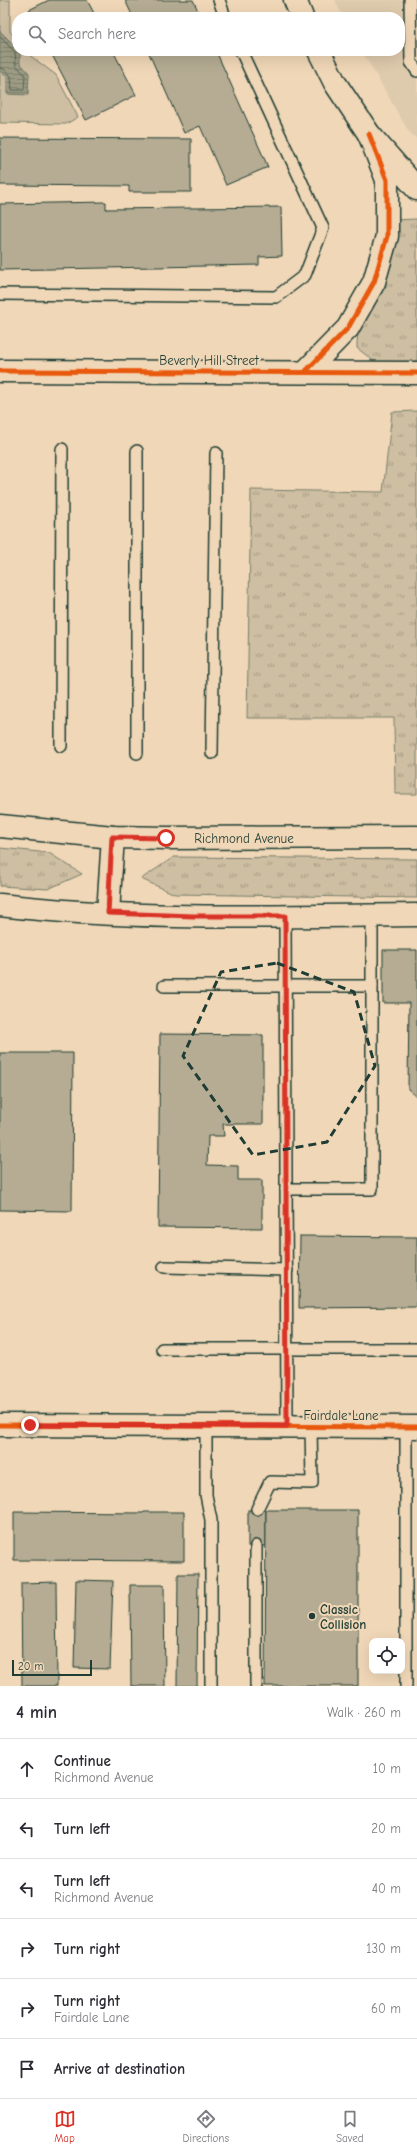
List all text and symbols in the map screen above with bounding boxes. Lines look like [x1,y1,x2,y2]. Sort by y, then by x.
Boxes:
search box [12,12,405,56]
icon: search [26,23,48,45]
text: Search here [58,25,136,43]
street label: Beverly Hill Street [159,353,260,368]
route start [157,829,175,847]
street label: Richmond Avenue [194,831,294,846]
street label: Fairdale Lane [303,1408,379,1423]
route end [21,1416,39,1434]
place label: Classic Collision [320,1602,366,1632]
marker: Classic Collision [307,1611,317,1621]
map controls [369,1638,405,1674]
button: locate [369,1638,405,1674]
scale bar [12,1658,92,1677]
text: 20 m [18,1660,43,1673]
text: 4 min [16,1703,57,1722]
text: Walk · 260 m [327,1705,401,1720]
text: Continue [54,1752,111,1770]
icon: ahead [16,1758,38,1780]
text: 10 m [373,1761,401,1776]
text: Richmond Avenue [54,1770,154,1785]
icon: left [16,1818,38,1840]
text: Turn left [54,1820,110,1838]
text: 20 m [371,1821,401,1836]
text: Turn left [54,1872,110,1890]
icon: left [16,1878,38,1900]
text: 40 m [372,1881,401,1896]
text: Richmond Avenue [54,1890,154,1905]
icon: right [16,1938,38,1960]
text: Turn right [54,1940,120,1958]
text: 130 m [366,1941,401,1956]
text: Turn right [54,1992,120,2010]
icon: right [16,1998,38,2020]
text: 60 m [371,2001,401,2016]
text: Fairdale Lane [54,2010,129,2025]
icon: arrive [16,2058,38,2080]
text: Arrive at destination [54,2060,185,2078]
tab: Map [54,2108,76,2145]
tab: Directions [183,2108,229,2145]
tab: Saved [336,2108,363,2145]

